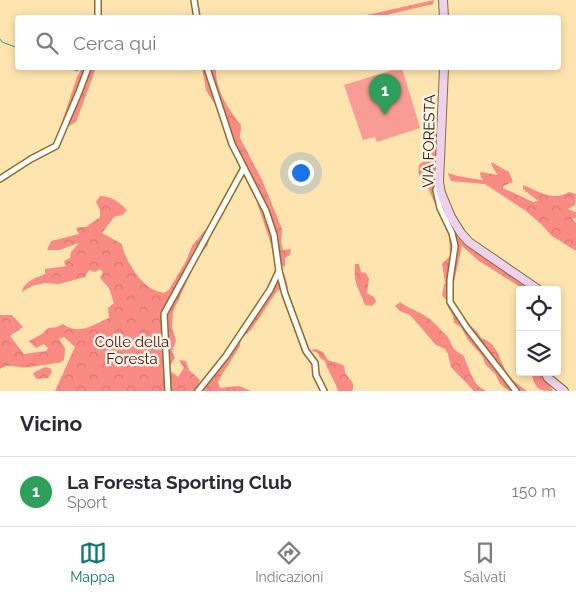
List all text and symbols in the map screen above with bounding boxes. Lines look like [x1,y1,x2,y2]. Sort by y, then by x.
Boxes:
search box [15,15,561,70]
icon: search [33,29,61,57]
text: Cerca qui [73,32,156,54]
pin: 1 [369,74,401,115]
street label: VIA FORESTA [419,94,439,188]
your location [288,160,314,186]
map controls [516,286,561,376]
button: locate [516,286,561,331]
button: layers [516,331,561,376]
park label: Colle della Foresta [95,333,169,368]
text: Vicino [20,411,82,436]
text: La Foresta Sporting Club [67,471,292,493]
text: 1 [32,482,40,501]
text: 150 m [512,482,556,501]
text: Sport [67,493,107,512]
tab: Mappa [70,539,115,585]
tab: Indicazioni [255,539,323,585]
tab: Salvati [464,539,506,585]

